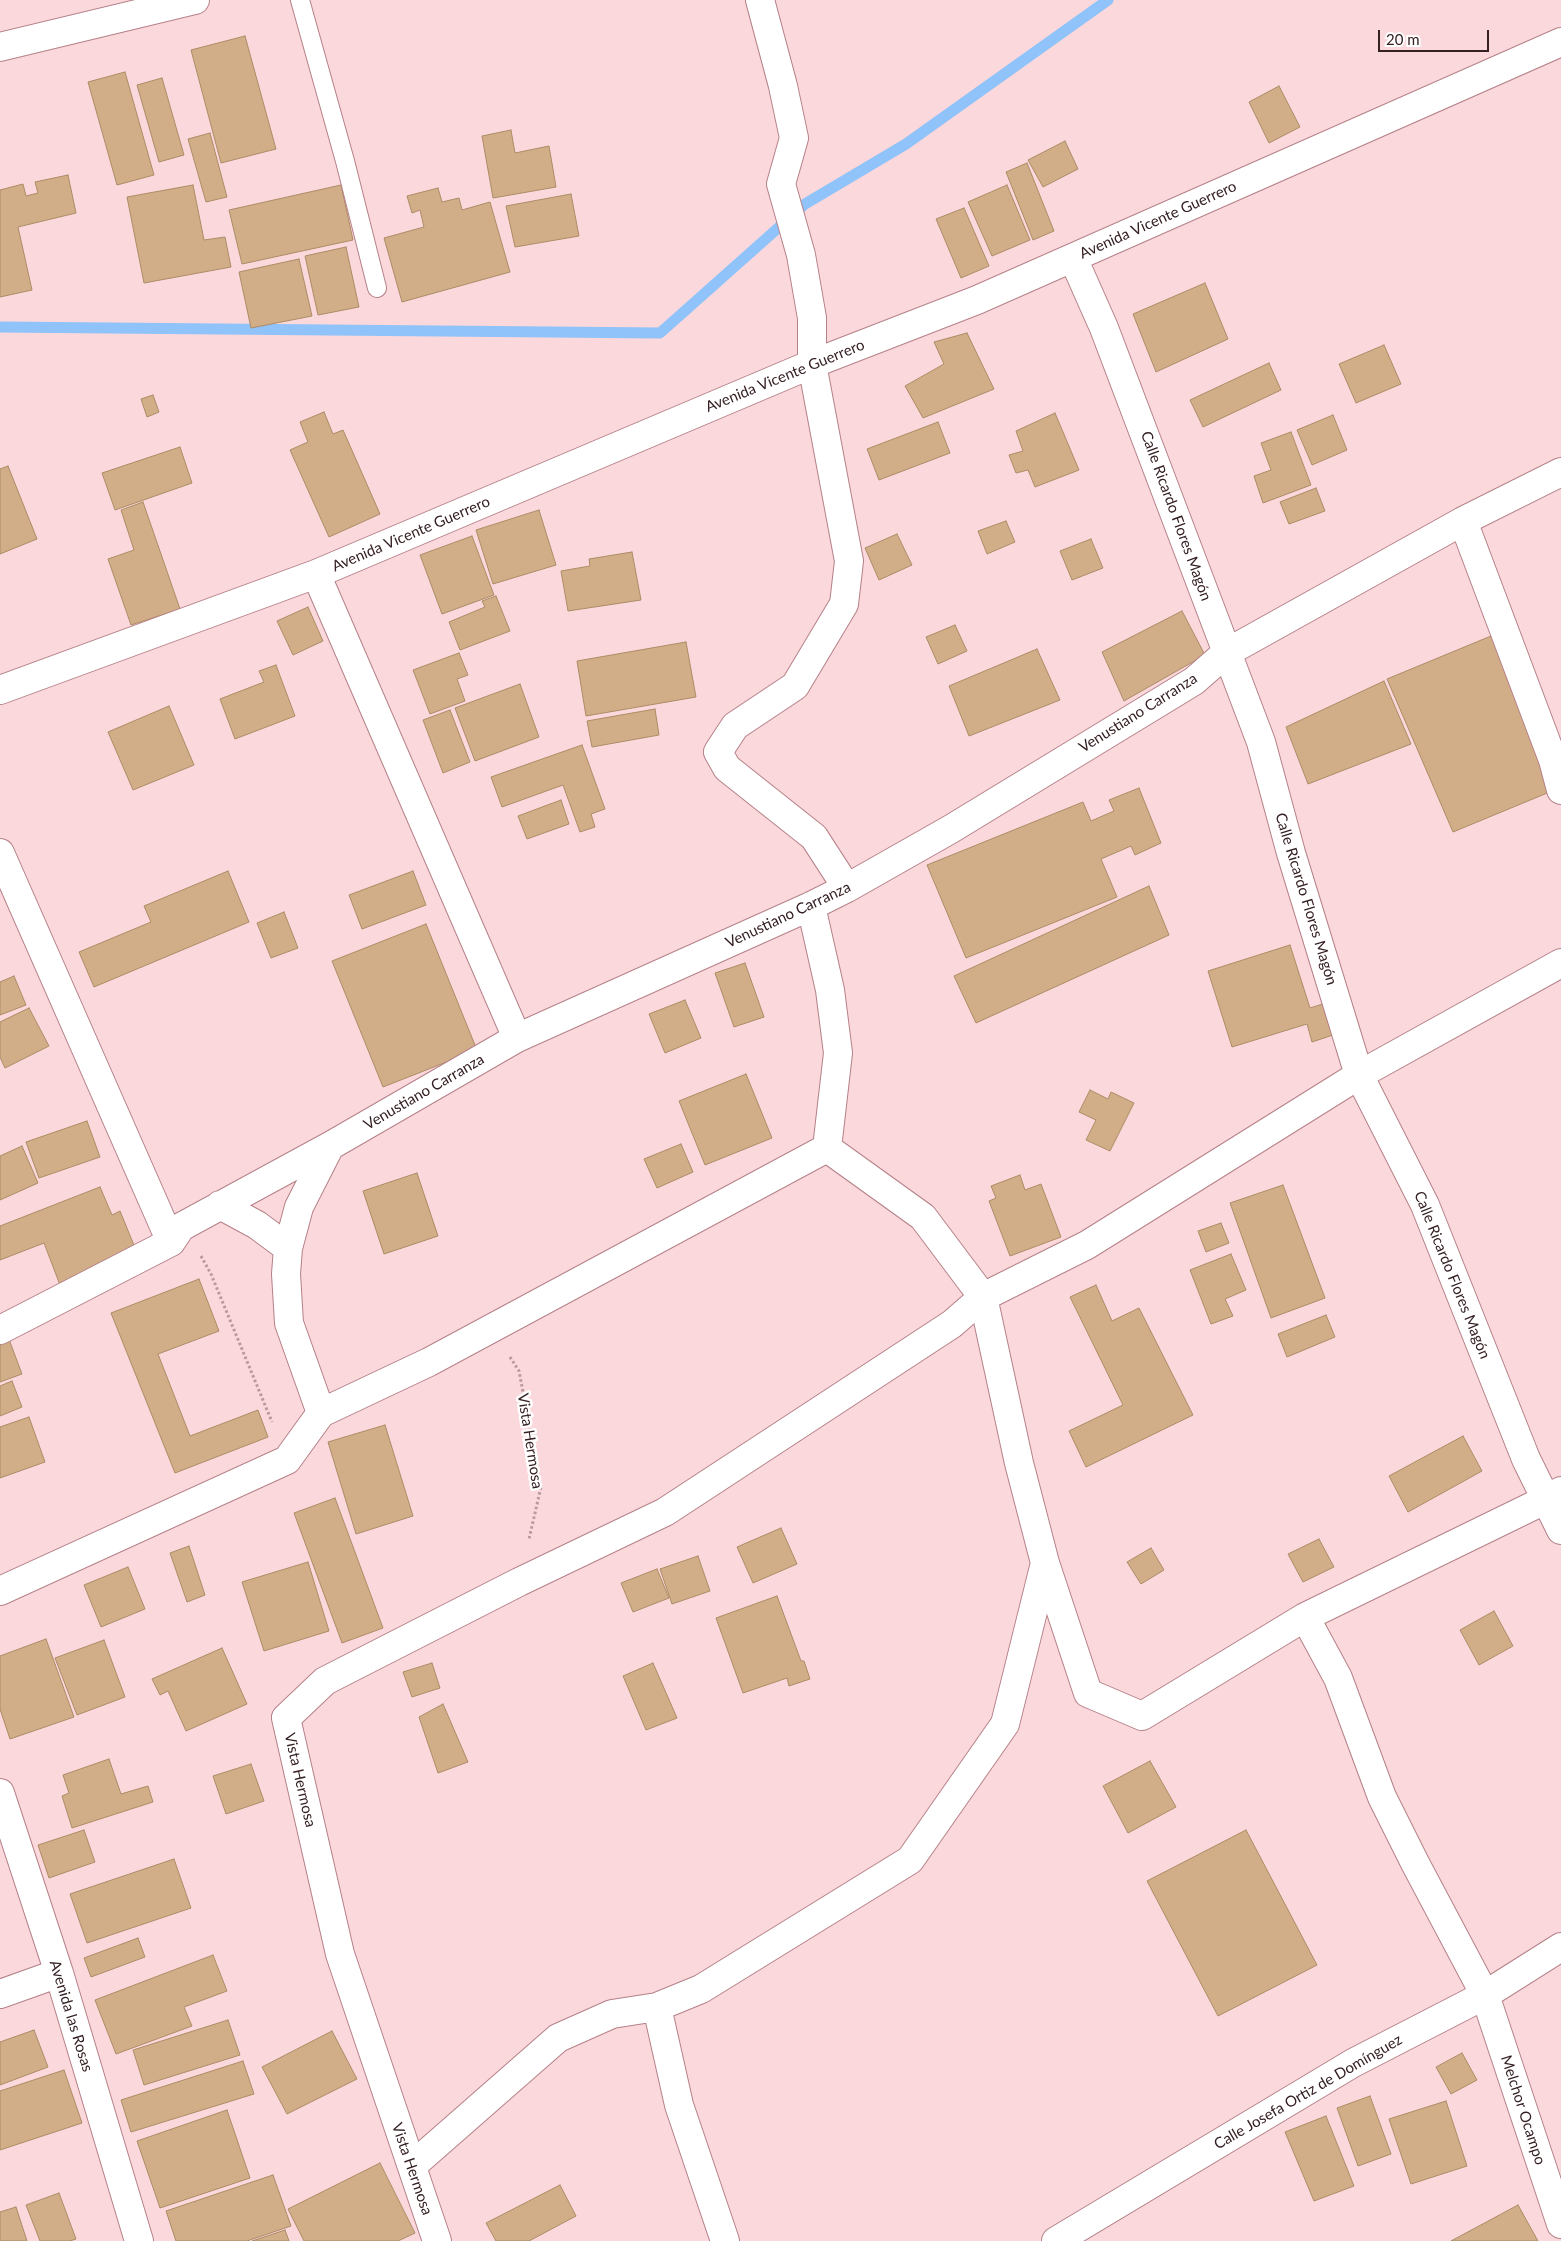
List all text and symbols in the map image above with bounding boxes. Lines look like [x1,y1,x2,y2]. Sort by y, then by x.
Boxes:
scale bar [1381,20,1492,52]
text: 20 m [1386,30,1420,48]
street label: Avenida Vicente Guerrero [1077,177,1239,263]
street label: Avenida Vicente Guerrero [703,336,867,416]
street label: Calle Ricardo Flores Magón [1137,429,1215,603]
street label: Avenida Vicente Guerrero [329,492,493,576]
street label: Venustiano Carranza [1076,669,1200,757]
street label: Calle Ricardo Flores Magón [1271,811,1341,987]
street label: Venustiano Carranza [723,878,853,952]
street label: Venustiano Carranza [361,1050,487,1134]
street label: Calle Ricardo Flores Magón [1410,1189,1494,1361]
street label: Vista Hermosa [514,1392,546,1490]
street label: Vista Hermosa [280,1731,320,1829]
street label: Avenida las Rosas [45,1958,97,2074]
street label: Calle Josefa Ortiz de Domínguez [1211,2031,1405,2153]
street label: Melchor Ocampo [1497,2053,1549,2167]
street label: Vista Hermosa [388,2121,436,2217]

